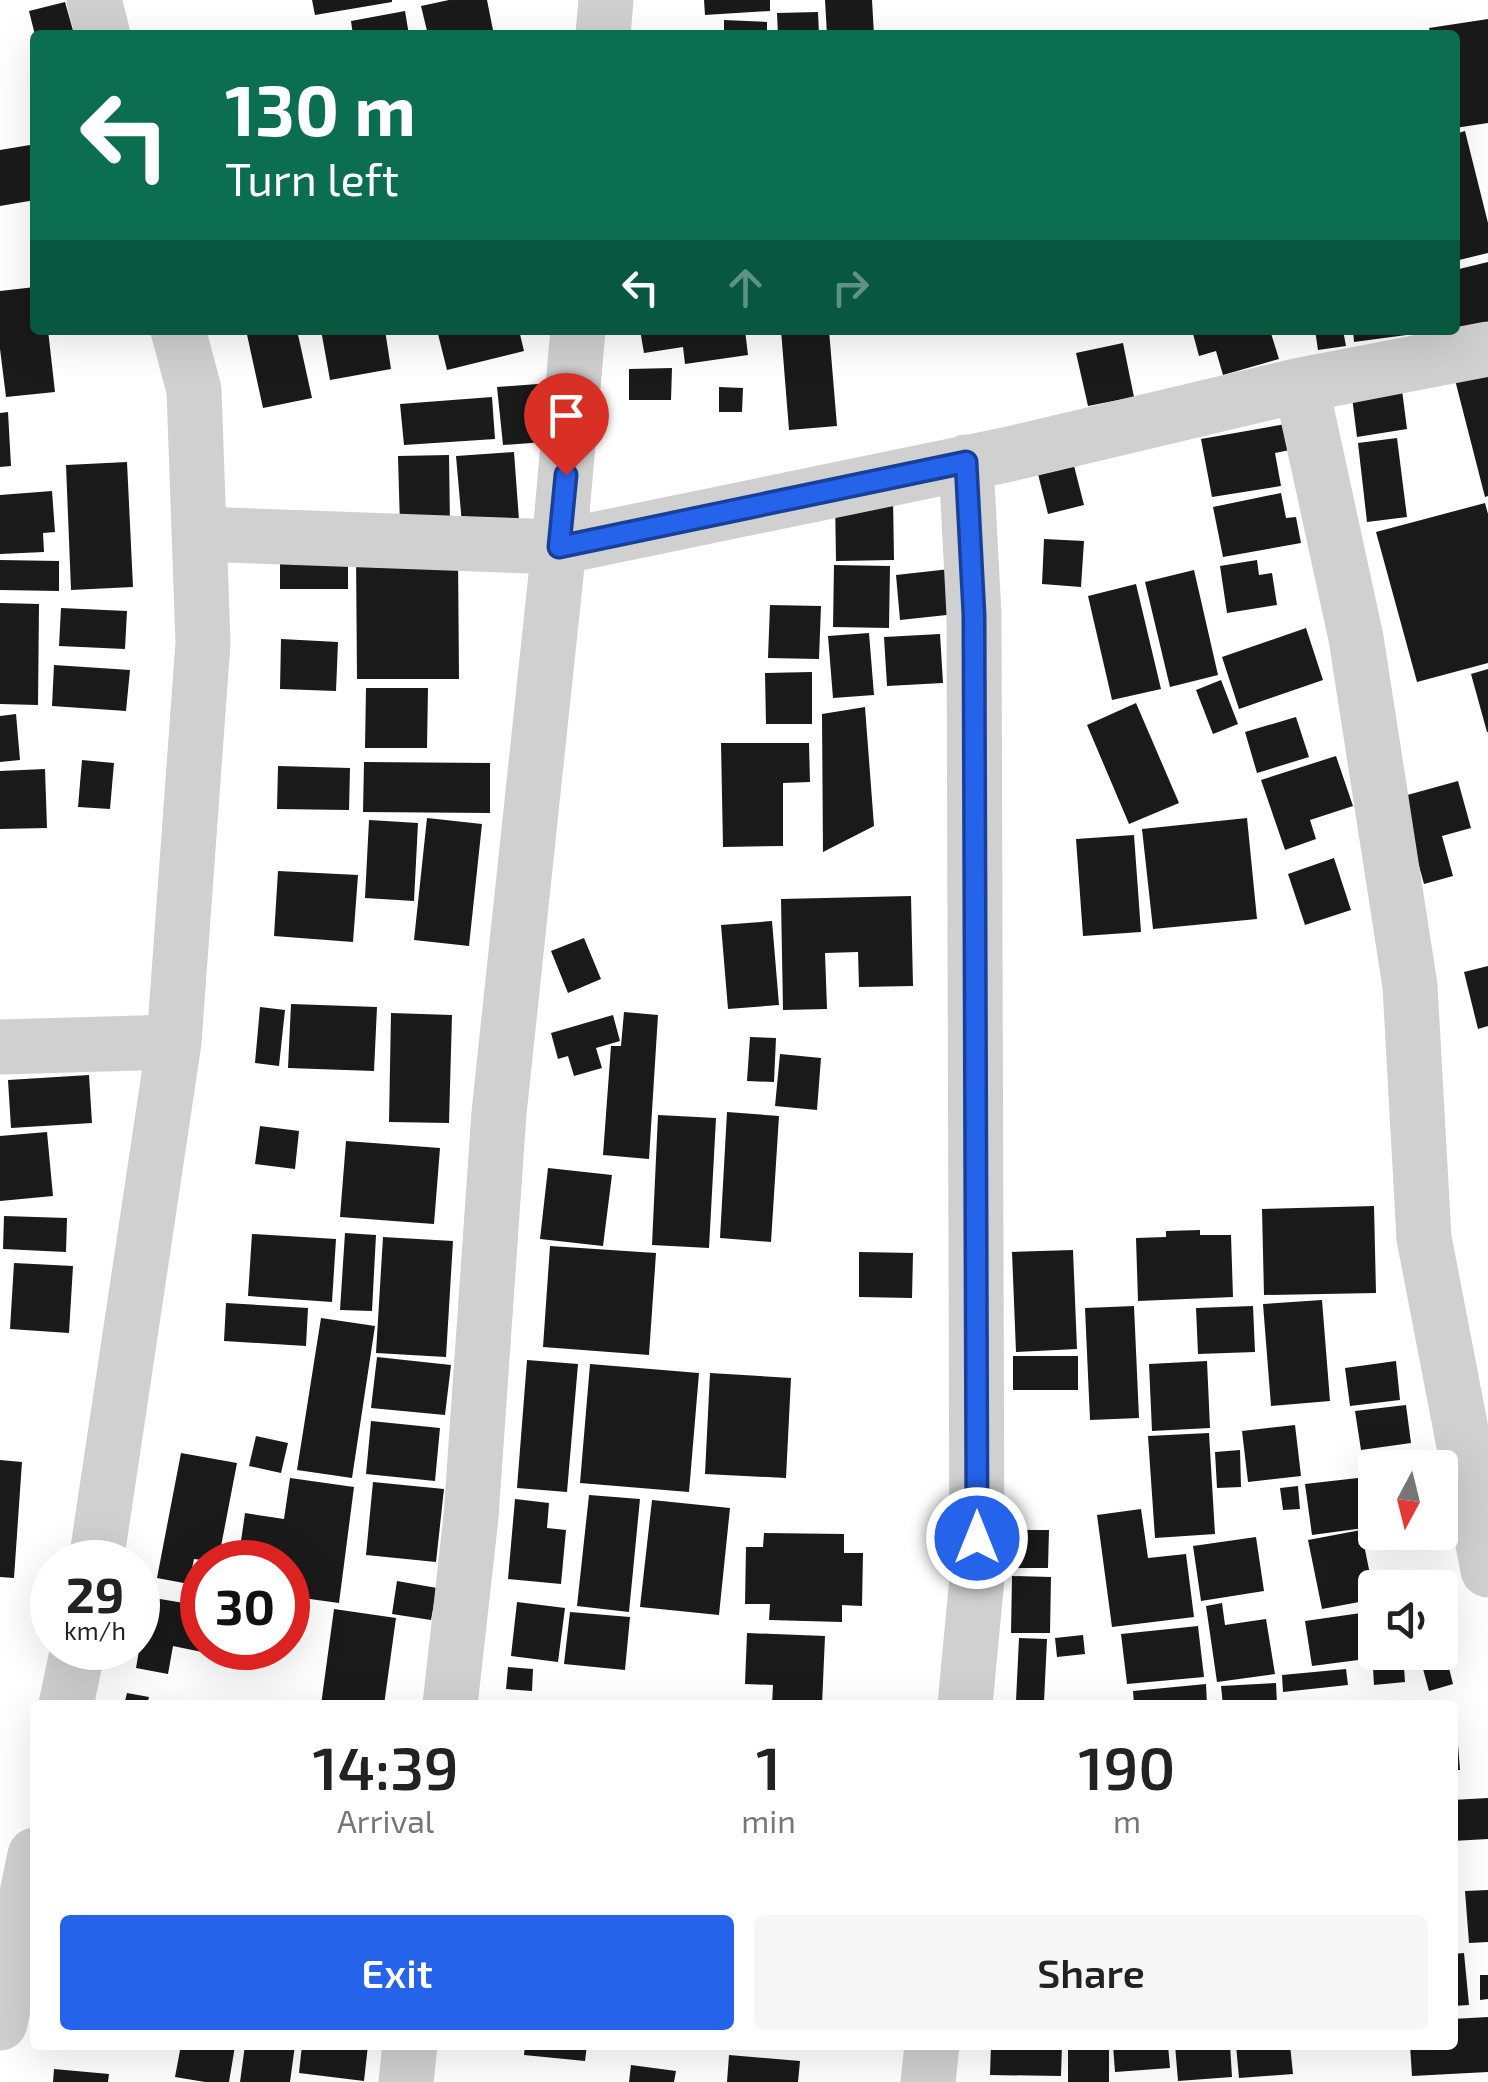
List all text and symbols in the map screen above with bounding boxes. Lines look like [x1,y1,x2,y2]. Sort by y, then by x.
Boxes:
text: 130 m [225,66,416,150]
icon: left [60,70,190,200]
text: Turn left [225,151,399,205]
icon: left [613,260,668,315]
icon: ahead [718,260,773,315]
icon: right [823,260,878,315]
pin [524,373,609,476]
icon: arrive [539,388,594,443]
north arrow [1358,1450,1458,1550]
map controls [1358,1450,1458,1670]
position arrow [925,1486,1029,1590]
speed limit sign: 30 [180,1540,310,1670]
text: 29 [66,1563,124,1623]
button: sound [1358,1570,1458,1670]
text: km/h [64,1615,126,1645]
text: 14:39 [313,1730,459,1802]
text: 1 [756,1730,781,1802]
text: 190 [1078,1730,1175,1802]
text: Arrival [337,1801,434,1839]
text: min [741,1801,796,1839]
text: m [1113,1801,1141,1839]
button: Exit [60,1915,734,2030]
button: Share [754,1915,1428,2030]

